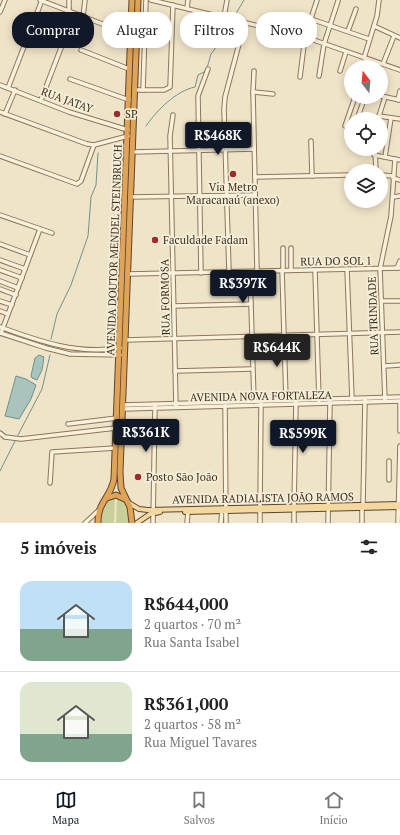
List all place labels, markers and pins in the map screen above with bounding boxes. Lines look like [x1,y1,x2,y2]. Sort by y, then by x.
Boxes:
place label: SP [125,107,138,121]
marker: SP [112,109,122,119]
pin: R$468K [185,122,251,156]
marker: Via Metro Maracanaú (anexo) [228,169,238,179]
place label: Via Metro Maracanaú (anexo) [186,180,280,207]
place label: Faculdade Fadam [163,233,248,247]
marker: Faculdade Fadam [150,235,160,245]
pin: R$397K [210,270,276,304]
pin: R$644K [244,334,310,368]
pin: R$361K [113,419,179,453]
pin: R$599K [270,420,336,454]
place label: Posto São João [146,470,218,484]
marker: Posto São João [133,472,143,482]

